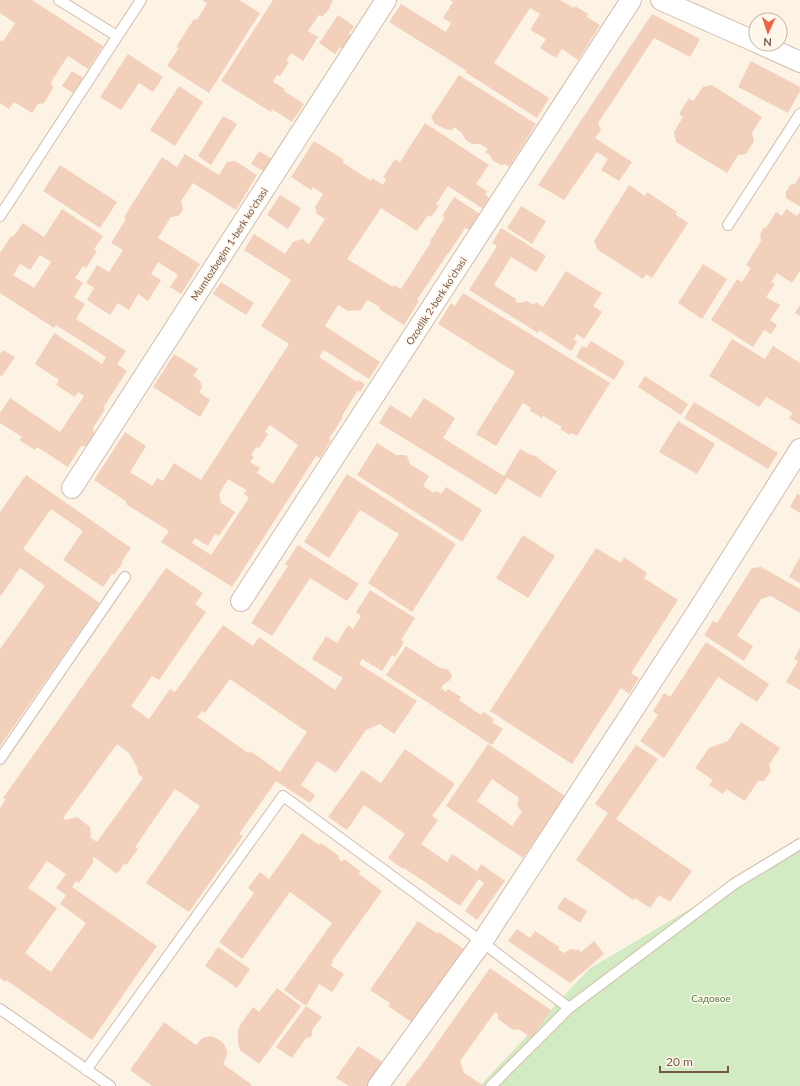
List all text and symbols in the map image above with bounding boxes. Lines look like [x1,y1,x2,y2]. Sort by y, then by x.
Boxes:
north arrow [748,12,788,52]
text: N [763,36,772,49]
street label: Mumtozbegim 1-berk koʻchasi [188,185,270,303]
street label: Ozodlik 2-berk koʻchasi [403,255,469,347]
park label: Садовое [691,992,731,1004]
scale bar [660,1048,728,1074]
text: 20 m [666,1054,693,1069]

